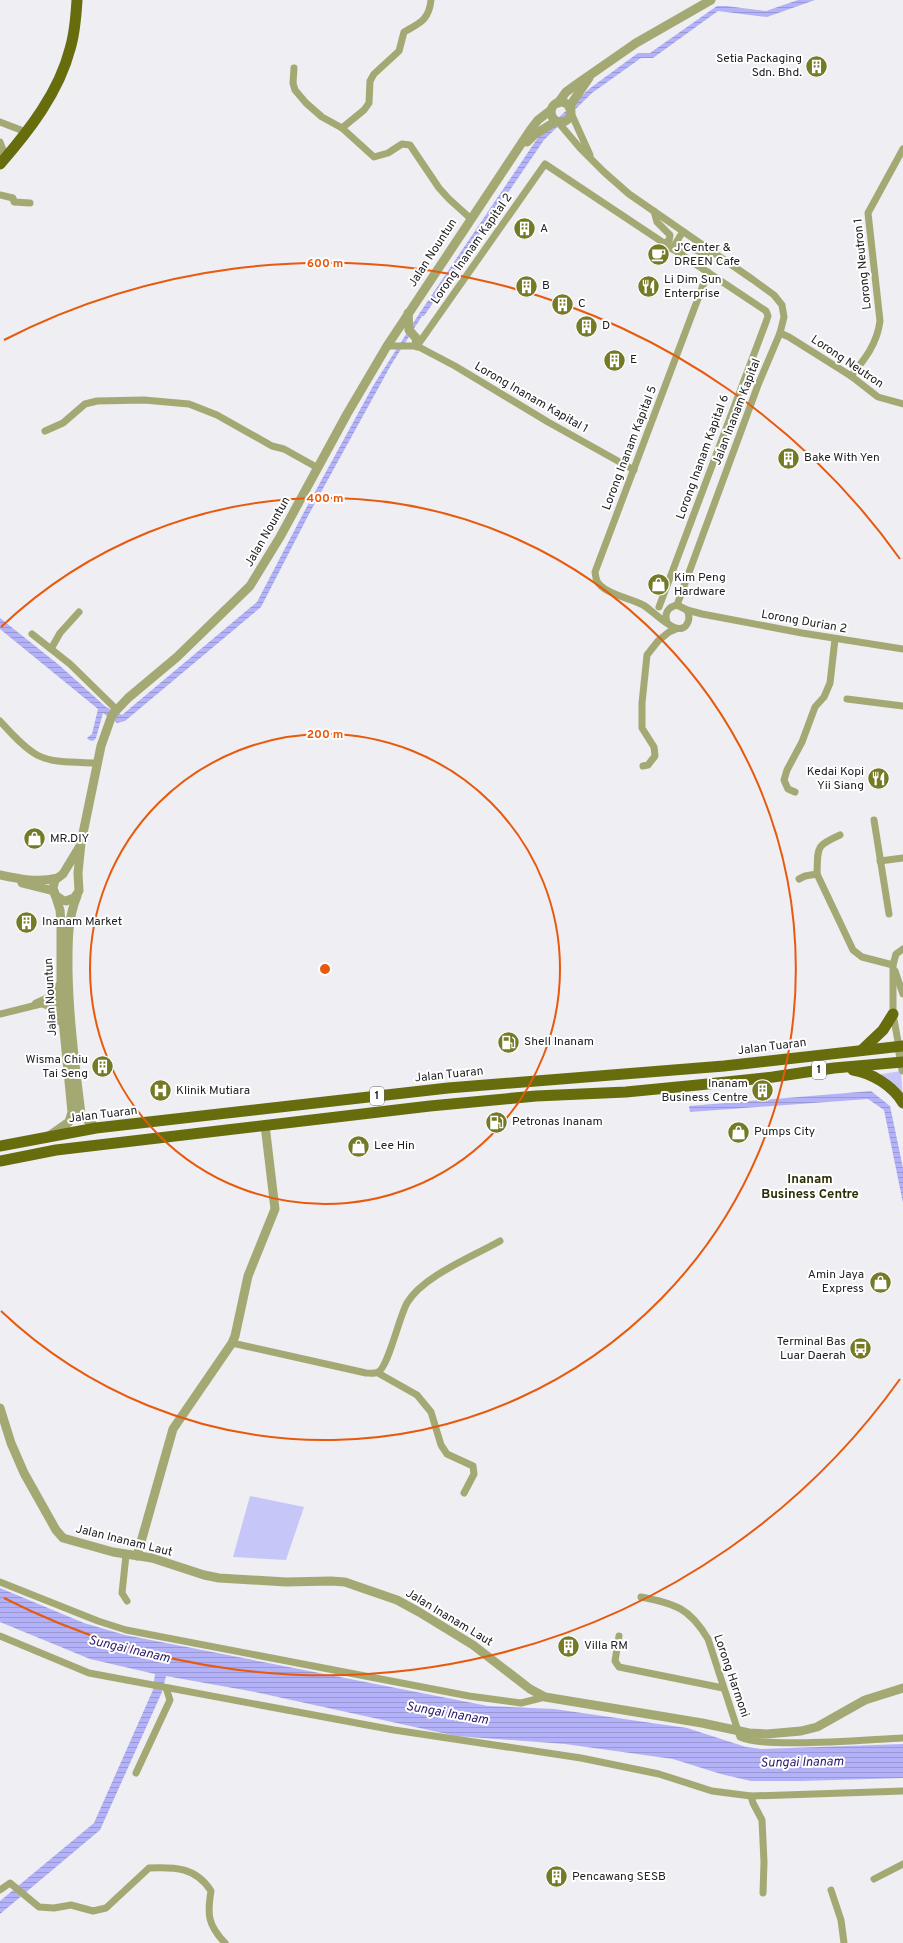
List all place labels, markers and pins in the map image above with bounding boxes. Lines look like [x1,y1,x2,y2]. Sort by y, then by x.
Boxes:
place label: Setia Packaging Sdn. Bhd. [716,51,802,81]
building icon: Setia Packaging Sdn. Bhd. [804,53,830,79]
building icon: A [511,216,537,242]
place label: A [540,221,548,237]
place label: J’Center & DREEN Cafe [674,240,740,270]
cafe icon: J’Center & DREEN Cafe [645,242,671,268]
place label: Li Dim Sun Enterprise [664,272,722,302]
building icon: B [513,273,539,299]
restaurant icon: Li Dim Sun Enterprise [635,274,661,300]
place label: B [542,278,550,294]
building icon: C [549,291,575,317]
place label: C [578,296,586,312]
building icon: D [574,313,600,339]
place label: D [602,318,610,334]
building icon: E [601,347,627,373]
place label: E [630,352,637,368]
building icon: Bake With Yen [776,445,802,471]
place label: Bake With Yen [804,450,880,466]
place label: Kim Peng Hardware [674,570,726,600]
shop icon: Kim Peng Hardware [645,572,671,598]
place label: Kedai Kopi Yii Siang [807,764,864,794]
restaurant icon: Kedai Kopi Yii Siang [866,766,892,792]
shop icon: MR.DIY [21,826,47,852]
place label: MR.DIY [50,831,89,847]
building icon: Inanam Market [14,909,40,935]
place label: Inanam Market [42,914,122,930]
centre of rings [318,962,332,976]
fuel station icon: Shell Inanam [496,1029,522,1055]
place label: Shell Inanam [524,1034,594,1050]
place label: Wisma Chiu Tai Seng [26,1052,88,1082]
building icon: Wisma Chiu Tai Seng [90,1054,116,1080]
place label: Inanam Business Centre [661,1076,748,1106]
hospital icon: Klinik Mutiara [147,1078,173,1104]
building icon: Inanam Business Centre [750,1078,776,1104]
place label: Klinik Mutiara [176,1083,250,1099]
fuel station icon: Petronas Inanam [484,1109,510,1135]
place label: Petronas Inanam [512,1114,603,1130]
shop icon: Pumps City [726,1119,752,1145]
place label: Pumps City [754,1124,815,1140]
shop icon: Lee Hin [346,1133,372,1159]
place label: Lee Hin [374,1138,415,1154]
place label: Amin Jaya Express [808,1267,864,1297]
shop icon: Amin Jaya Express [867,1269,893,1295]
place label: Terminal Bas Luar Daerah [777,1334,846,1364]
bus stop icon: Terminal Bas Luar Daerah [848,1336,874,1362]
building icon: Villa RM [555,1633,581,1659]
place label: Villa RM [584,1638,628,1654]
building icon: Pencawang SESB [544,1864,570,1890]
place label: Pencawang SESB [572,1869,666,1885]

